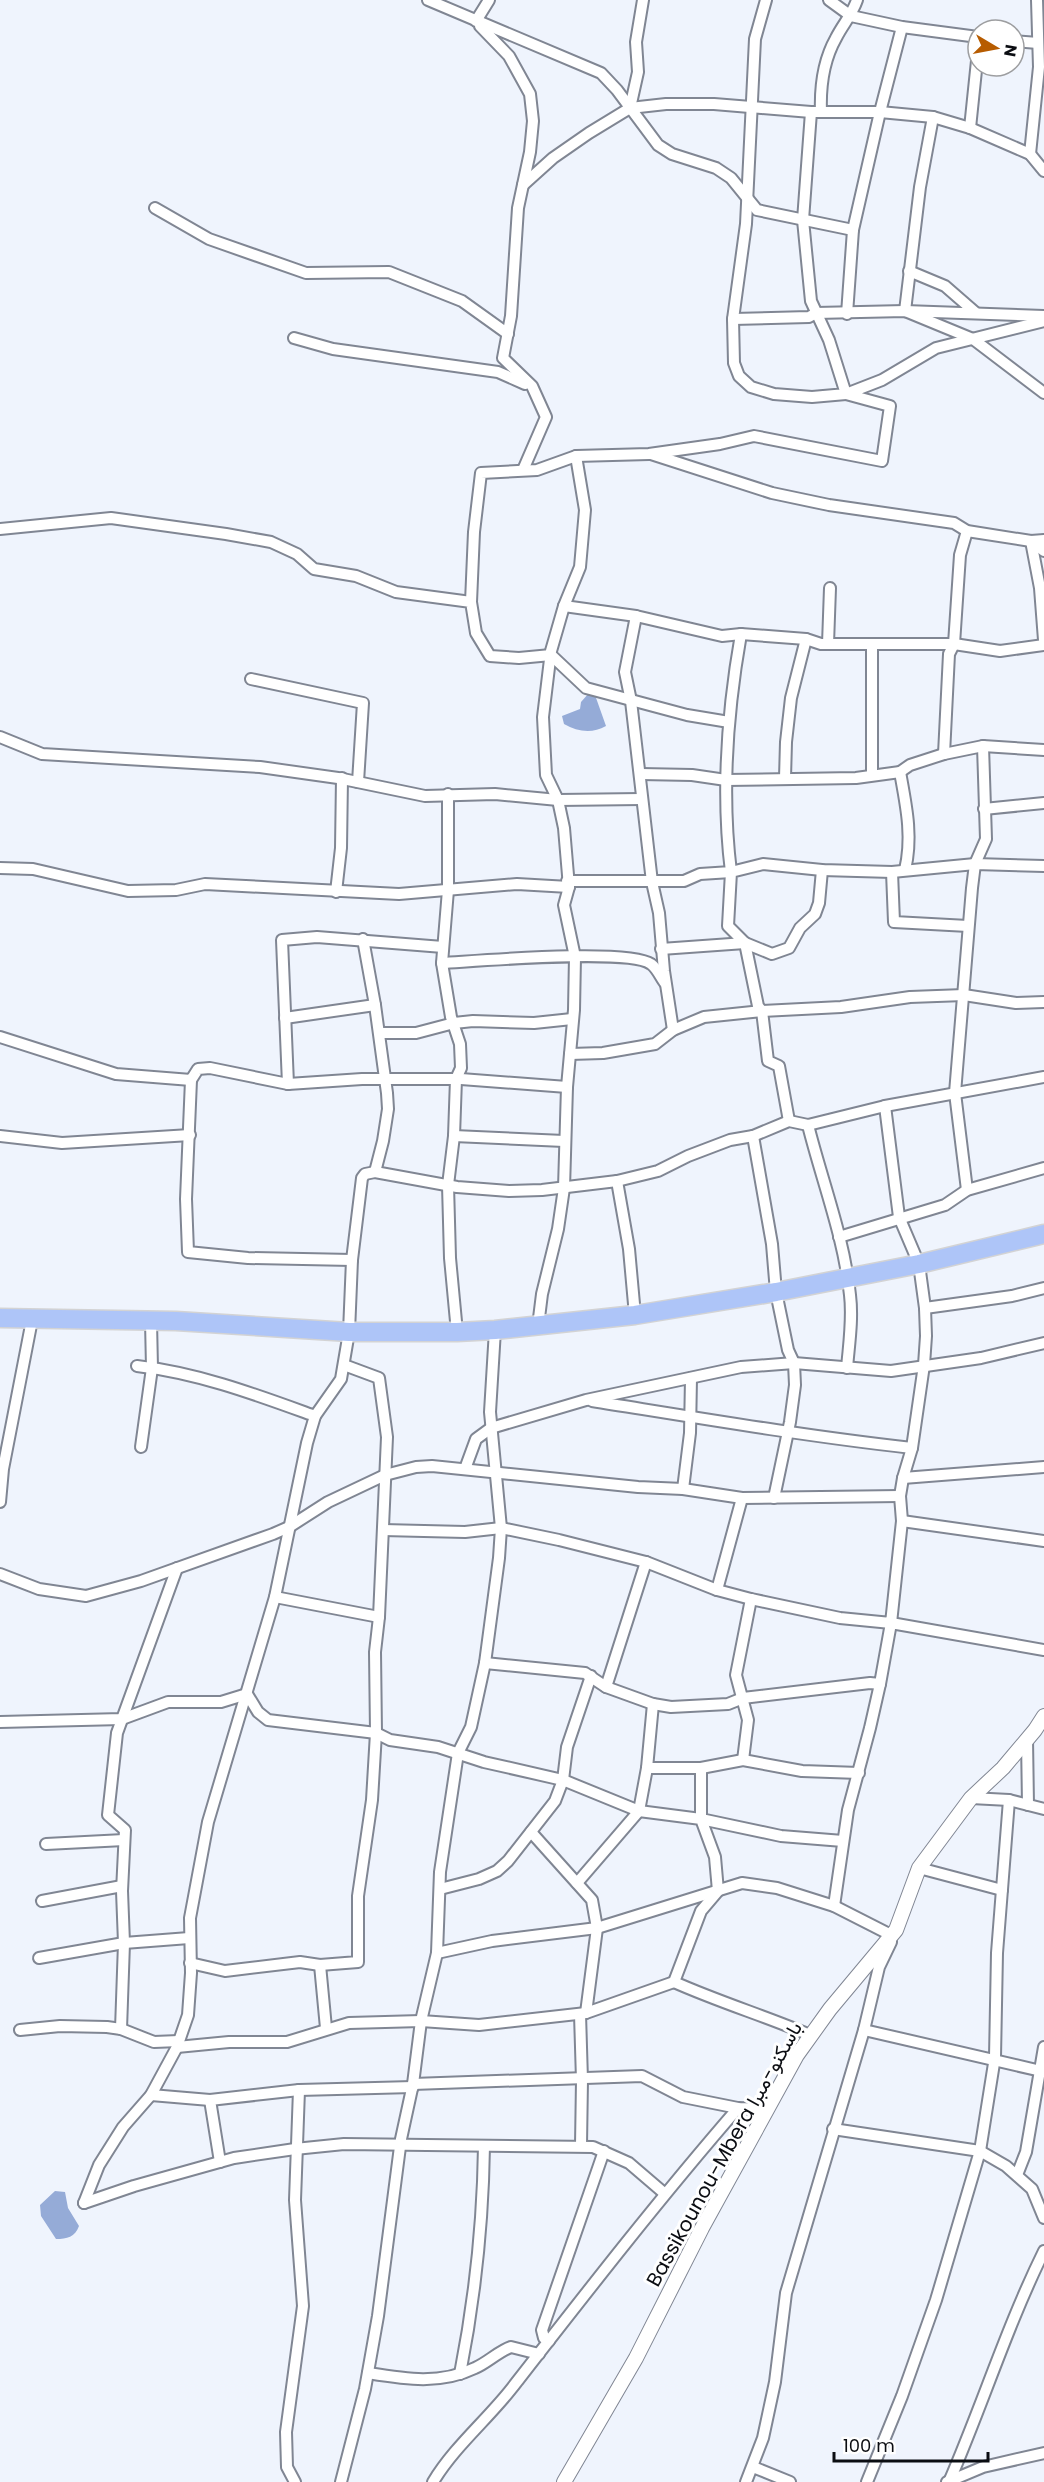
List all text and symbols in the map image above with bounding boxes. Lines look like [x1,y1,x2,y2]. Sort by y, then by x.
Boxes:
north arrow [966,18,1026,78]
text: N [998,43,1023,58]
street label: Bassikounou-Mbera باسكنو-مبرا [639,2017,809,2291]
scale bar [834,2425,988,2463]
text: 100 m [843,2433,895,2458]

